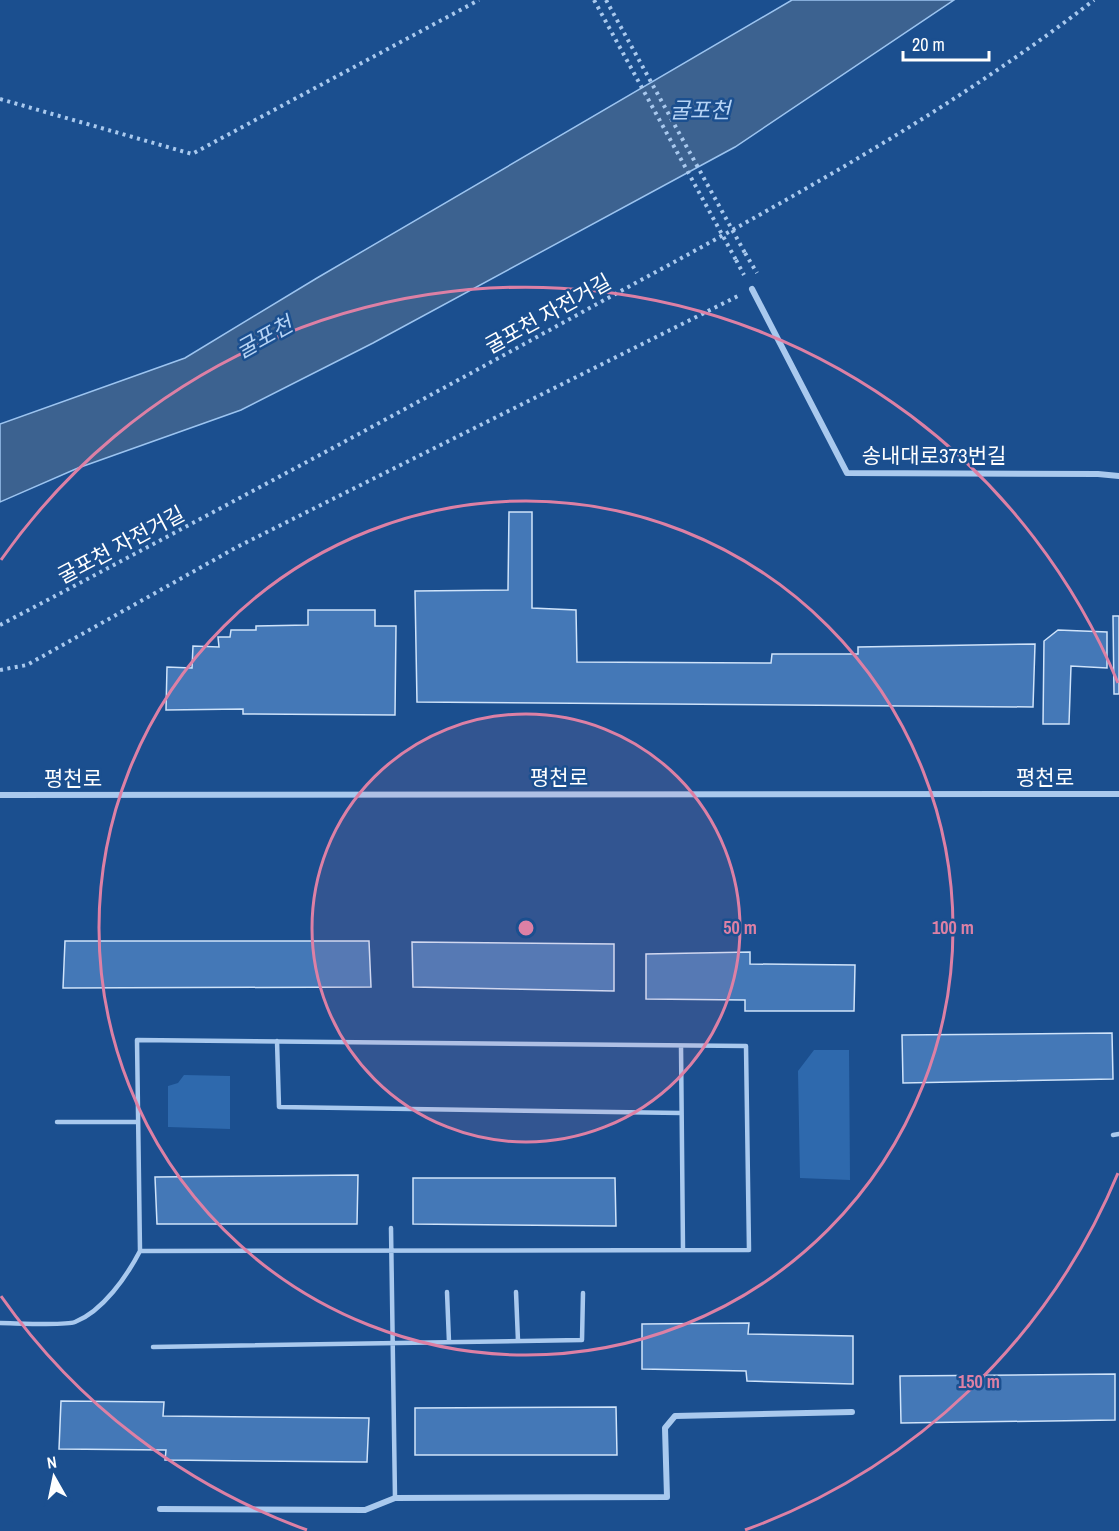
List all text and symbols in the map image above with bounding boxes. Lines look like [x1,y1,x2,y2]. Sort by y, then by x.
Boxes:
scale bar [903,24,988,62]
text: 20 m [912,32,945,57]
water label: 굴포천 [670,95,733,125]
street label: 굴포천 자전거길 [479,267,616,360]
water label: 굴포천 [230,308,300,365]
street label: 송내대로373번길 [862,441,1006,470]
street label: 굴포천 자전거길 [52,499,189,590]
street label: 평천로 [530,763,588,792]
street label: 평천로 [1016,763,1074,792]
street label: 평천로 [44,764,102,793]
text: 50 m [723,915,757,940]
text: 100 m [932,915,974,940]
centre of rings [516,918,536,938]
text: 150 m [958,1369,1000,1394]
north arrow [24,1447,84,1507]
text: N [45,1451,58,1474]

